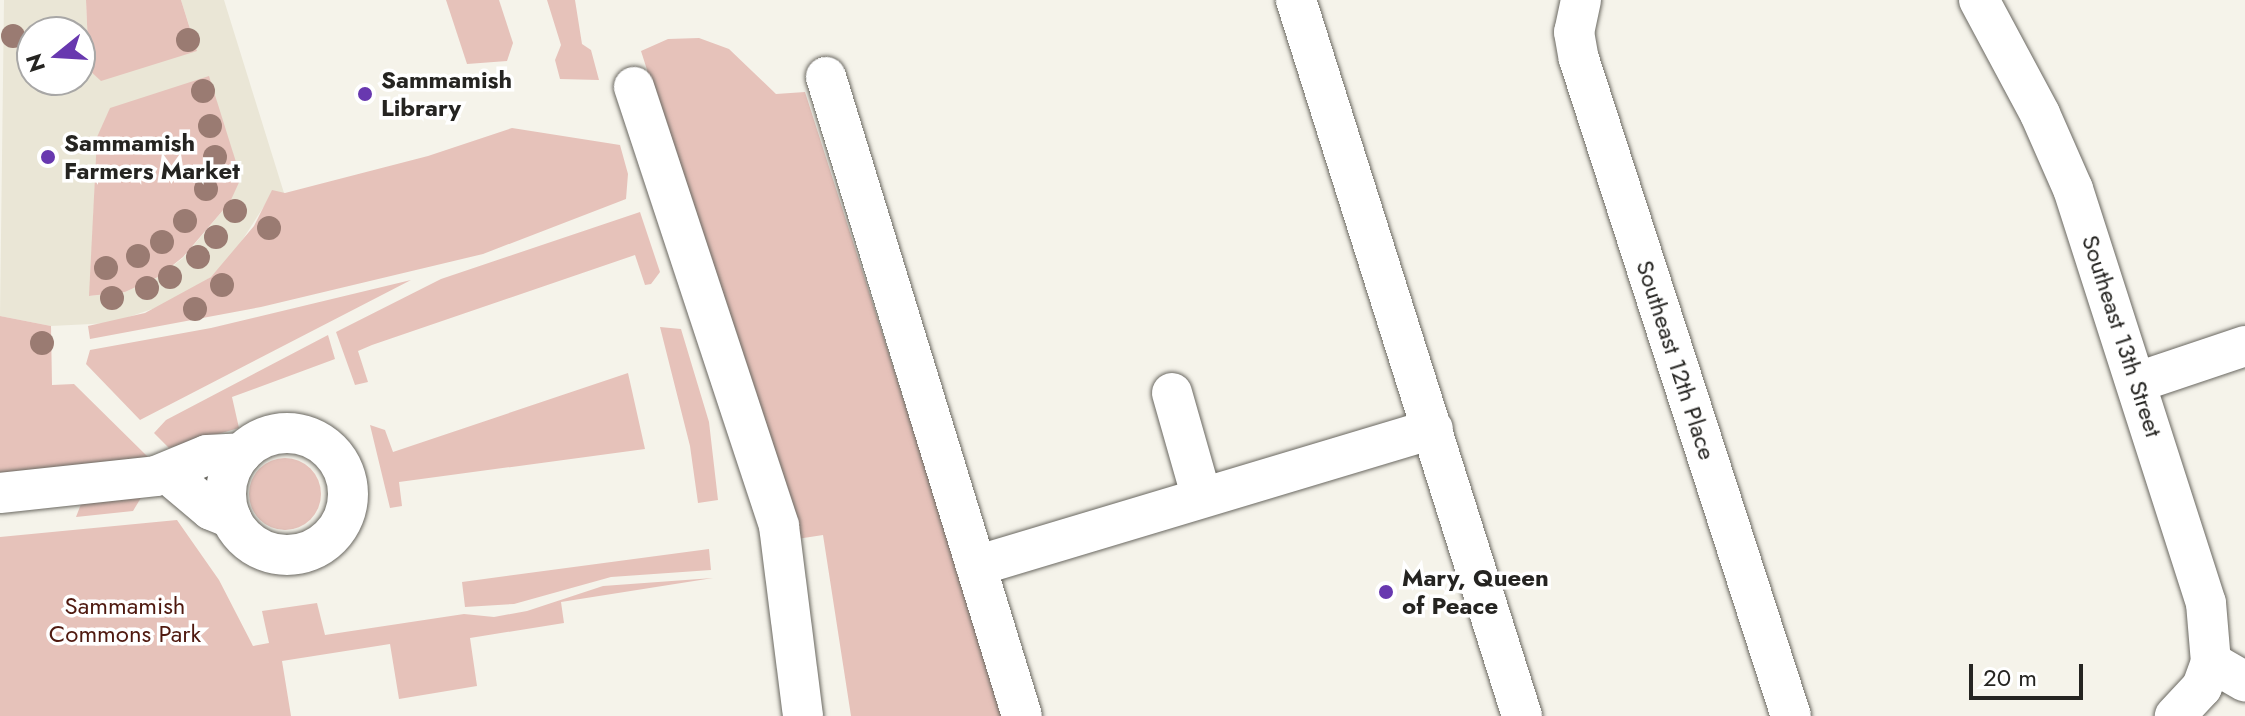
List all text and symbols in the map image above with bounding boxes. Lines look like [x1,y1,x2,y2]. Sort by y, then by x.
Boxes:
north arrow [16,16,96,96]
text: N [17,50,53,76]
place label: Sammamish Library [381,66,512,122]
marker: Sammamish Library [356,85,374,103]
place label: Sammamish Farmers Market [64,129,240,185]
marker: Sammamish Farmers Market [39,148,57,166]
street label: Southeast 13th Street [2076,231,2168,441]
street label: Southeast 12th Place [1630,257,1722,463]
place label: Mary, Queen of Peace [1402,564,1549,620]
marker: Mary, Queen of Peace [1377,583,1395,601]
park label: Sammamish Commons Park [49,592,201,648]
scale bar [1973,648,2087,698]
text: 20 m [1983,660,2037,695]

